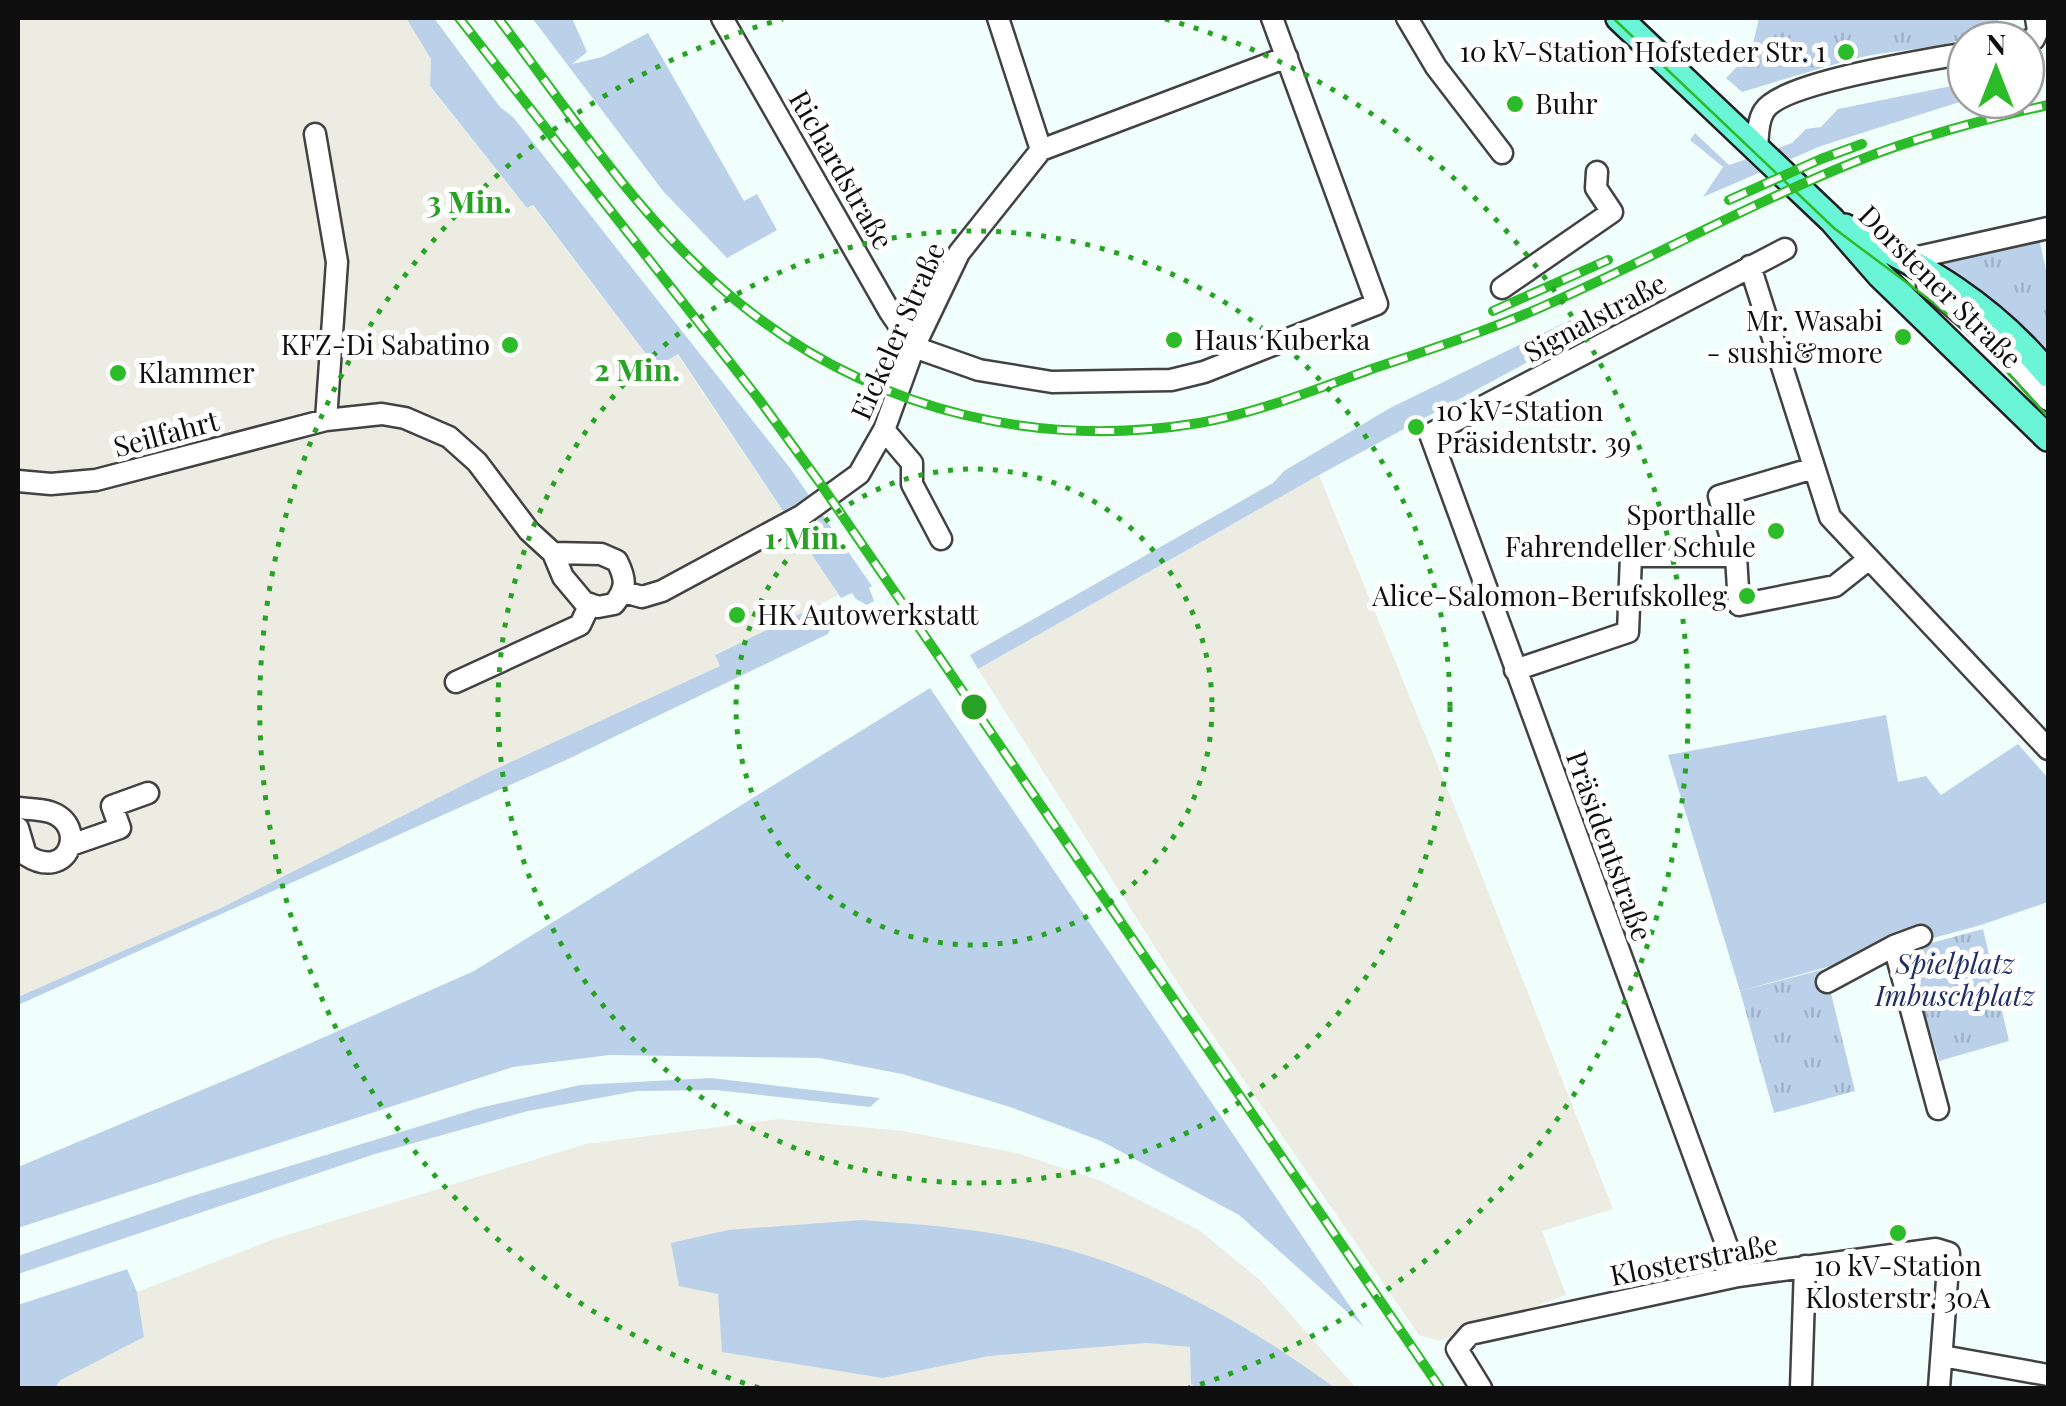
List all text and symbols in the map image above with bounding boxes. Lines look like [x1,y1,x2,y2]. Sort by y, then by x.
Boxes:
north arrow [1946,20,2046,120]
text: N [1986,25,2006,62]
place label: 10 kV-Station Hofsteder Str. 1 [1460,32,1826,69]
marker: 10 kV-Station Hofsteder Str. 1 [1835,41,1857,63]
street label: Richardstraße [782,83,903,256]
place label: Buhr [1535,84,1598,121]
marker: Buhr [1504,93,1526,115]
text: 3 Min. [426,181,512,221]
street label: Dorstener Straße [1851,196,2031,376]
street label: Eickeler Straße [841,236,952,425]
street label: Signalstraße [1517,264,1672,370]
place label: Mr. Wasabi - sushi&more [1706,301,1883,370]
place label: Haus Kuberka [1194,320,1370,357]
place label: KFZ-Di Sabatino [281,325,490,362]
marker: Mr. Wasabi - sushi&more [1892,326,1914,348]
marker: Haus Kuberka [1163,329,1185,351]
marker: KFZ-Di Sabatino [499,334,521,356]
text: 2 Min. [594,349,680,389]
place label: Klammer [138,353,255,390]
marker: Klammer [107,362,129,384]
place label: 10 kV-Station Präsidentstr. 39 [1436,391,1631,460]
street label: Seilfahrt [109,400,223,464]
marker: 10 kV-Station Präsidentstr. 39 [1405,416,1427,438]
place label: Sporthalle Fahrendeller Schule [1505,495,1756,564]
text: 1 Min. [765,517,847,557]
marker: Sporthalle Fahrendeller Schule [1765,520,1787,542]
place label: Alice-Salomon-Berufskolleg [1371,576,1727,613]
marker: Alice-Salomon-Berufskolleg [1736,585,1758,607]
place label: HK Autowerkstatt [757,595,980,632]
marker: HK Autowerkstatt [726,604,748,626]
centre of rings [956,689,992,725]
street label: Präsidentstraße [1559,745,1662,946]
park label: Spielplatz Imbuschplatz [1874,944,2036,1013]
marker: 10 kV-Station Klosterstr. 30A [1887,1222,1909,1244]
street label: Klosterstraße [1607,1224,1781,1293]
place label: 10 kV-Station Klosterstr. 30A [1805,1246,1991,1315]

